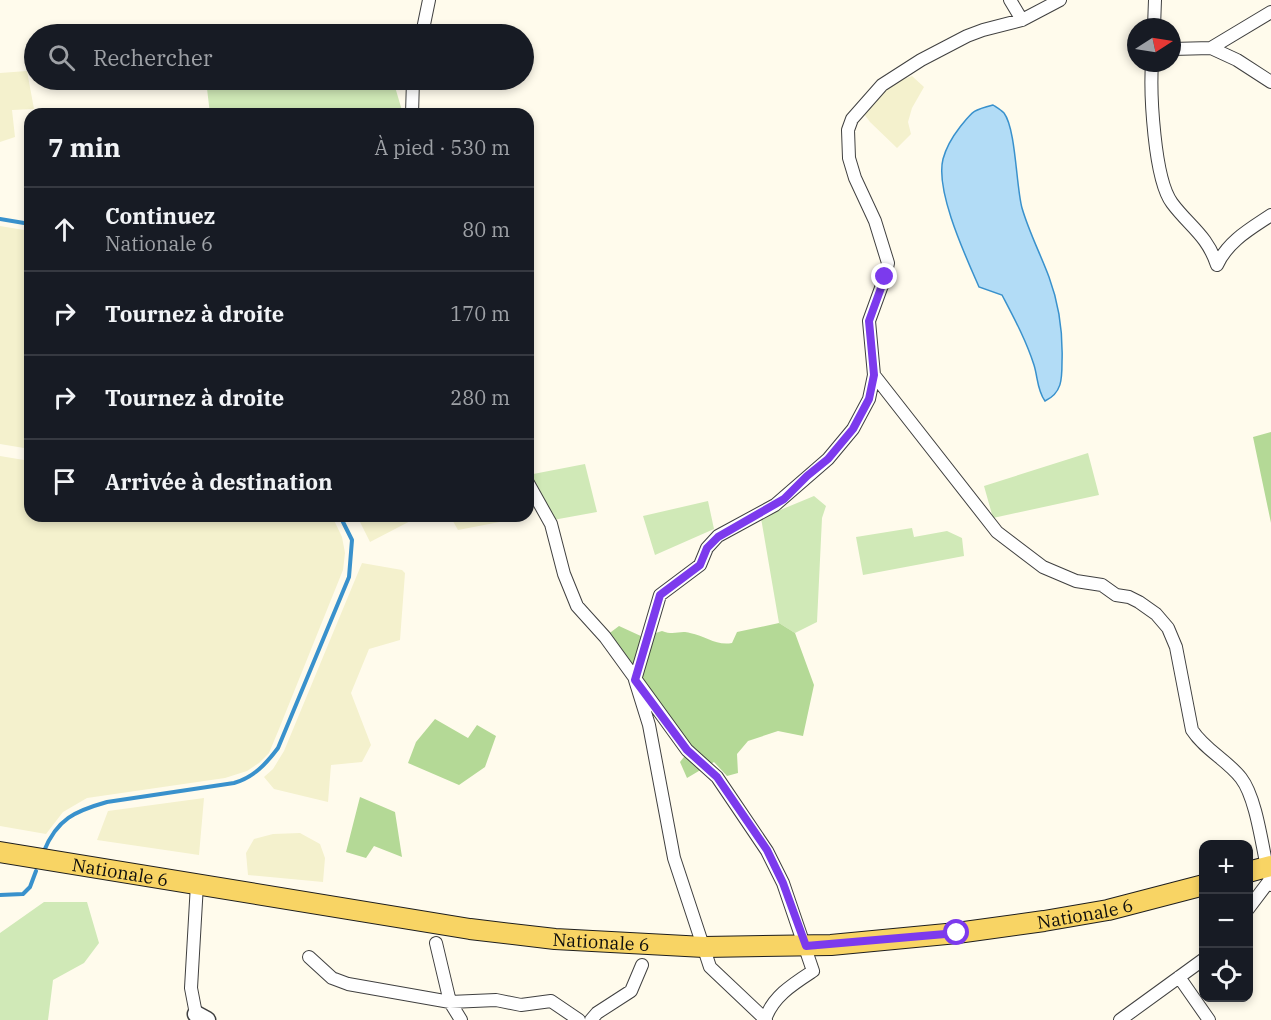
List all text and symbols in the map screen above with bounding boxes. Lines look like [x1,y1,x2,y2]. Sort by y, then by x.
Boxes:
north arrow [1127,18,1181,72]
search box [24,24,534,90]
icon: search [45,41,78,74]
text: Rechercher [93,43,212,72]
text: 7 min [48,130,121,164]
text: À pied · 530 m [375,134,510,161]
text: Continuez [105,201,215,230]
icon: ahead [48,213,81,246]
text: 80 m [462,216,510,243]
text: Nationale 6 [105,230,213,257]
route end [871,263,897,289]
icon: right [48,297,81,330]
text: Tournez à droite [105,299,284,328]
text: 170 m [450,300,510,327]
icon: right [48,381,81,414]
text: Tournez à droite [105,383,284,412]
text: 280 m [450,384,510,411]
icon: arrive [48,465,81,498]
text: Arrivée à destination [105,467,333,496]
map controls [1199,840,1253,1002]
button: + [1199,840,1253,894]
street label: Nationale 6 [71,853,170,891]
street label: Nationale 6 [1035,893,1135,933]
button: − [1199,894,1253,948]
route start [943,919,969,945]
street label: Nationale 6 [552,927,650,956]
button: locate [1199,948,1253,1002]

